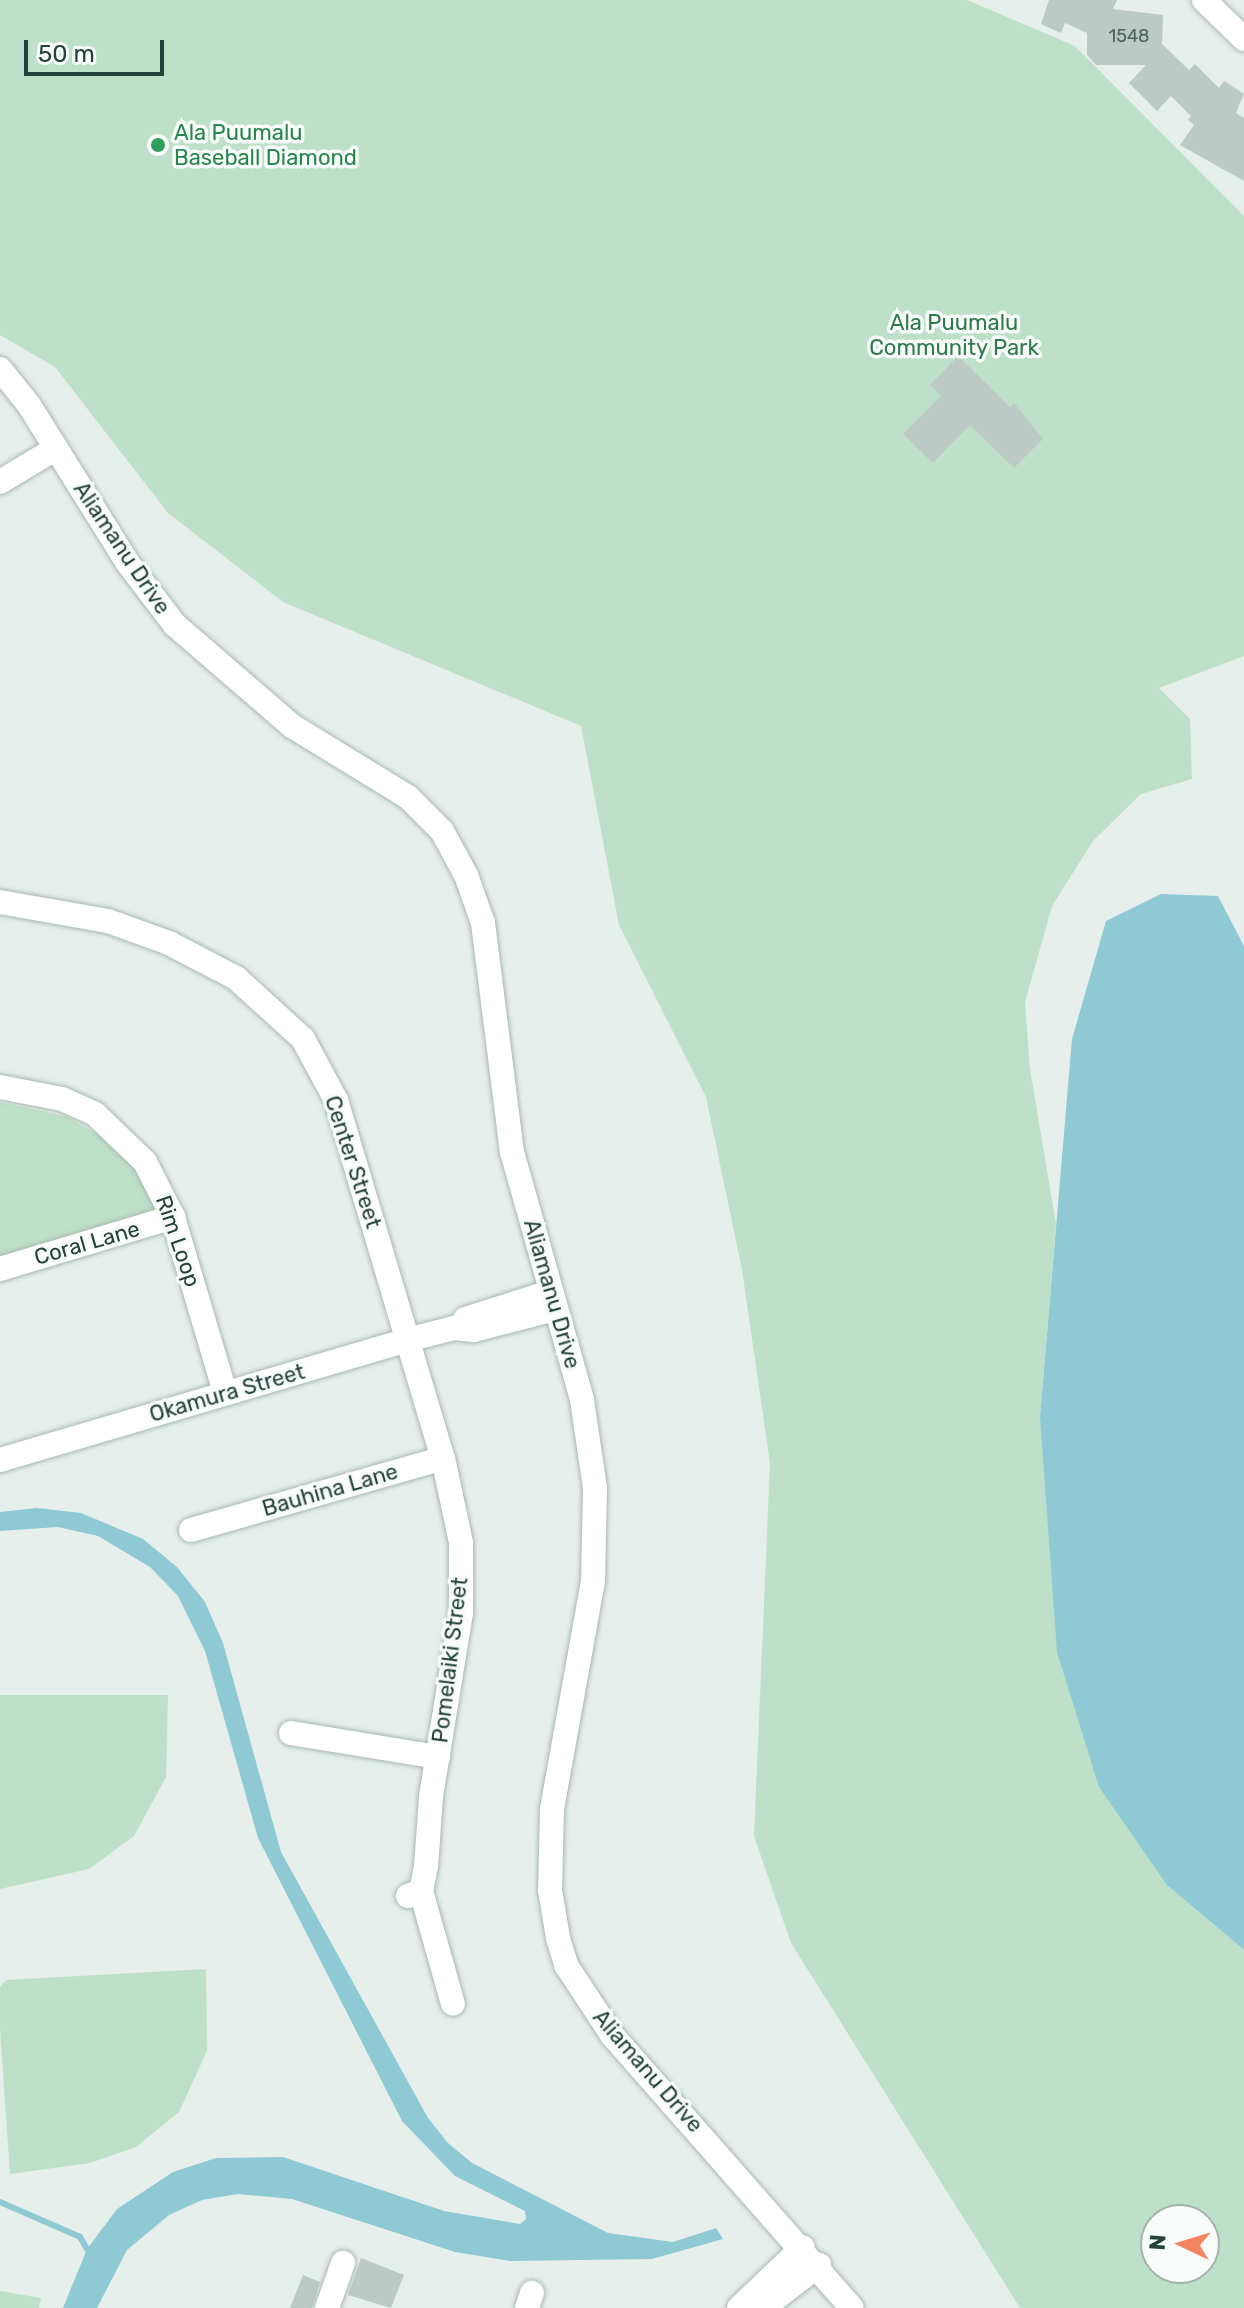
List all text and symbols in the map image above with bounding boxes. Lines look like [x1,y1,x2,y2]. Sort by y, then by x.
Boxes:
scale bar [28,24,168,74]
house number: 1548 [1108,25,1150,47]
text: 50 m [38,40,95,68]
place label: Ala Puumalu Baseball Diamond [174,119,357,170]
marker: Ala Puumalu Baseball Diamond [149,136,167,154]
park label: Ala Puumalu Community Park [869,309,1039,360]
street label: Aliamanu Drive [68,477,176,619]
street label: Center Street [319,1092,387,1232]
street label: Rim Loop [150,1192,206,1290]
street label: Coral Lane [31,1215,143,1271]
street label: Aliamanu Drive [518,1216,586,1372]
street label: Okamura Street [146,1358,308,1428]
street label: Bauhina Lane [259,1458,401,1522]
street label: Pomelaiki Street [427,1576,473,1744]
street label: Aliamanu Drive [587,2004,709,2138]
north arrow [1140,2204,1220,2284]
text: N [1144,2234,1172,2251]

